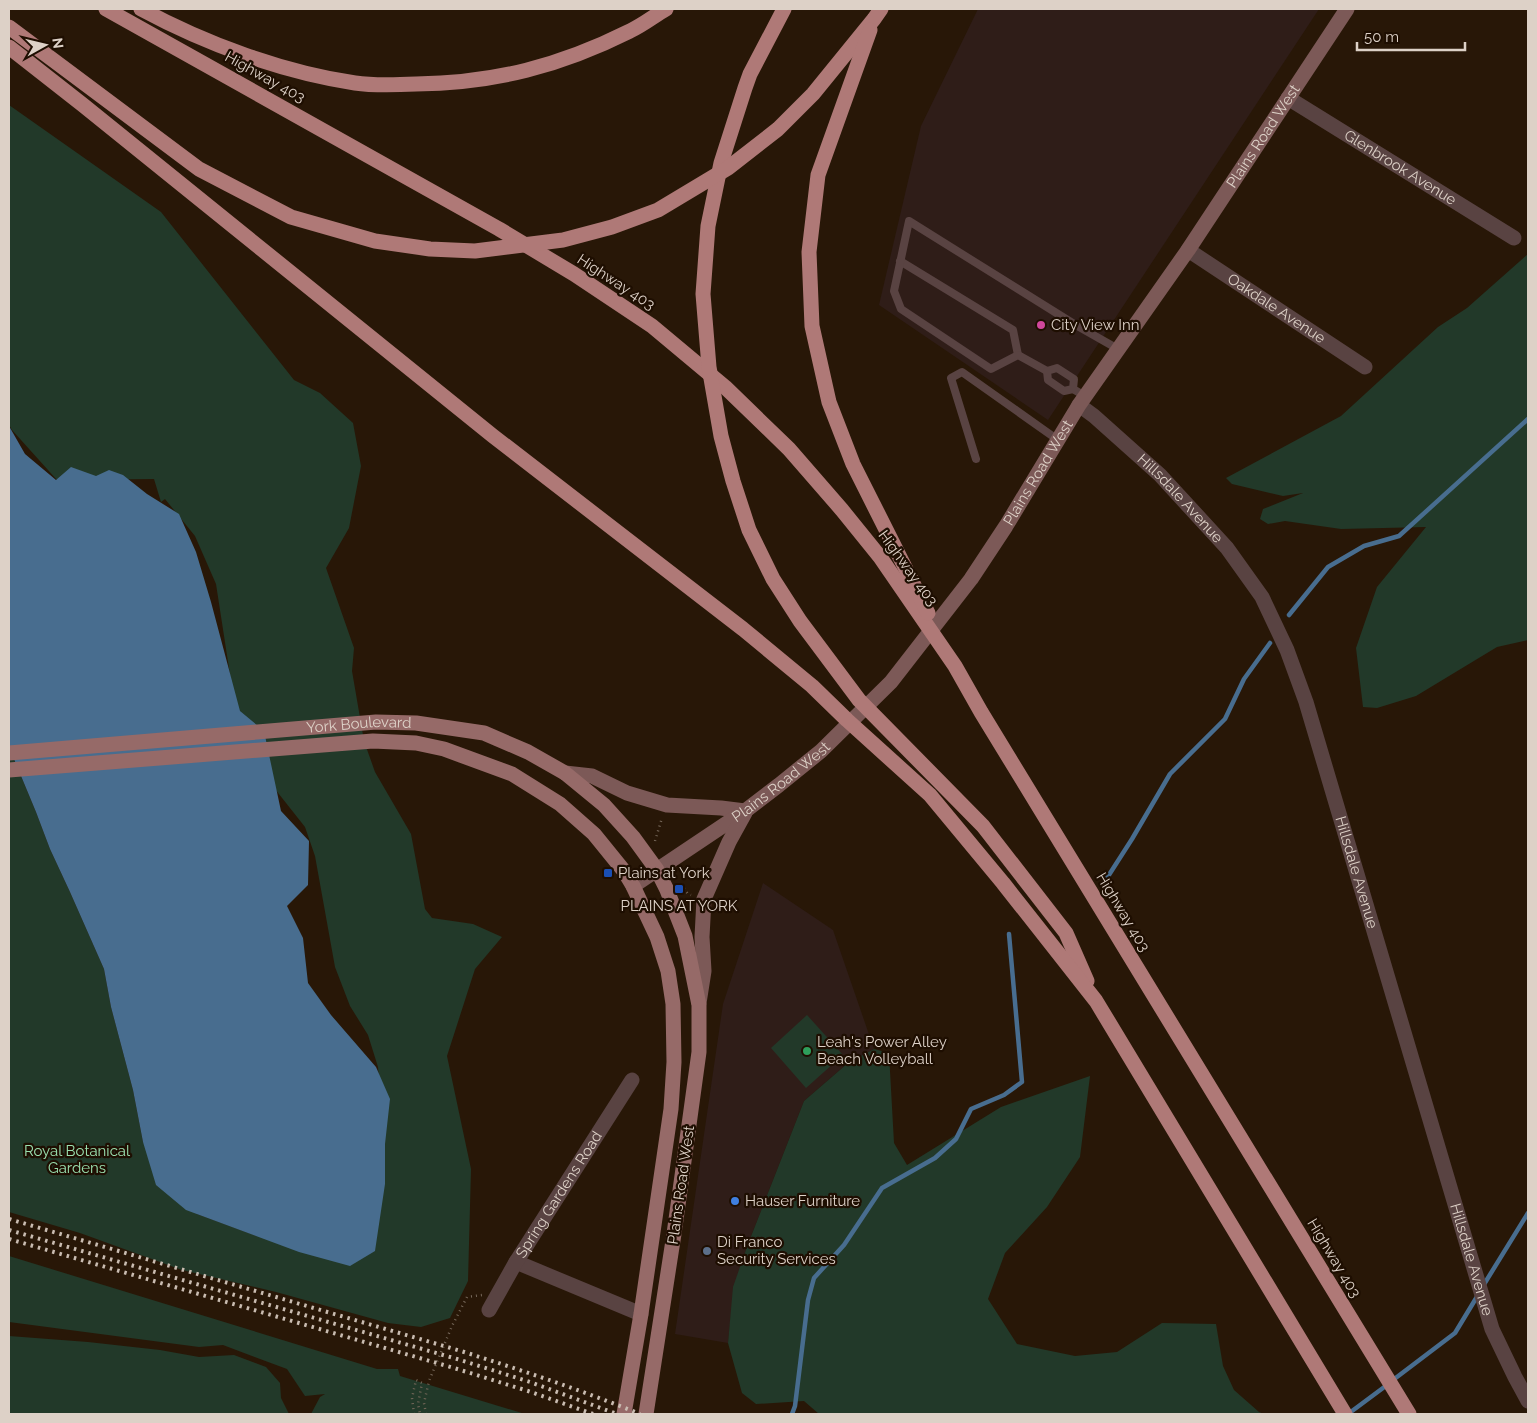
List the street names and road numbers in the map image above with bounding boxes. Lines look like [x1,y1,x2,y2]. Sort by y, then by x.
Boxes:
street label: Highway 403 [222,48,308,106]
street label: Plains Road West [1223,81,1304,191]
street label: Glenbrook Avenue [1341,126,1460,209]
street label: Highway 403 [574,250,658,314]
street label: Oakdale Avenue [1224,270,1329,347]
street label: Plains Road West [999,417,1077,529]
street label: Hillsdale Avenue [1134,450,1227,547]
street label: Highway 403 [875,527,941,609]
street label: York Boulevard [306,713,412,737]
street label: Plains Road West [729,738,834,826]
street label: Hillsdale Avenue [1331,814,1382,931]
street label: Highway 403 [1092,869,1154,955]
street label: Plains Road West [664,1124,698,1246]
street label: Spring Gardens Road [512,1128,606,1261]
street label: Hillsdale Avenue [1446,1201,1497,1318]
street label: Highway 403 [1303,1215,1365,1301]

